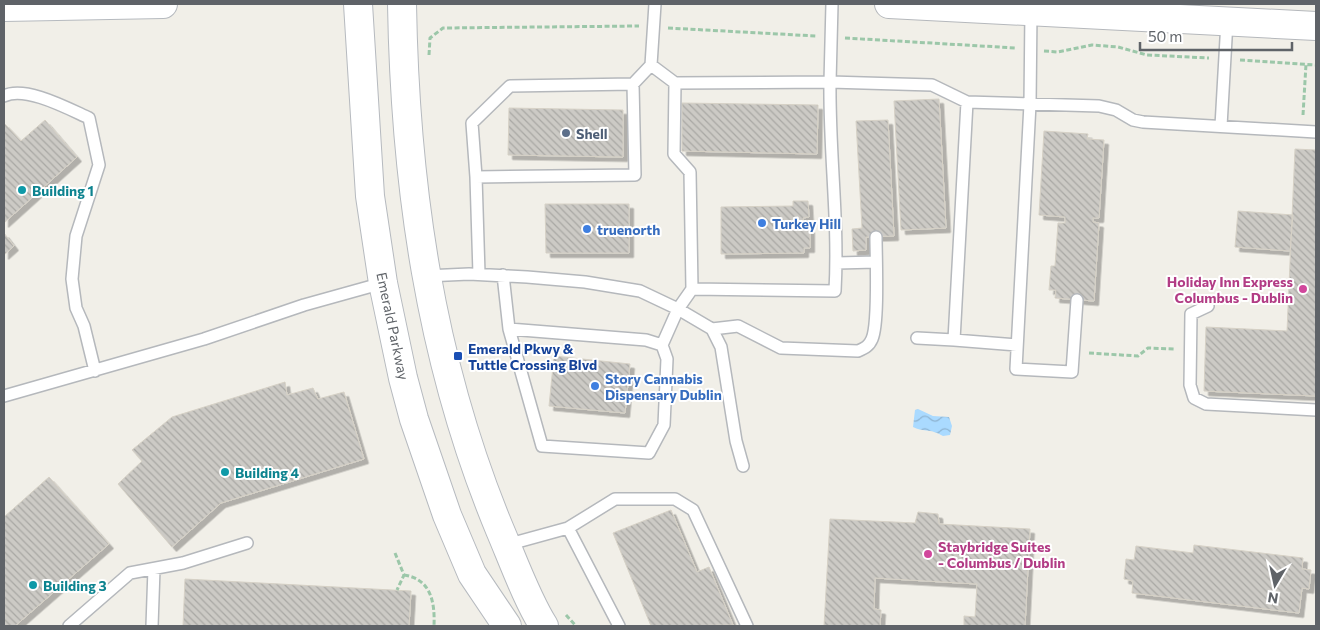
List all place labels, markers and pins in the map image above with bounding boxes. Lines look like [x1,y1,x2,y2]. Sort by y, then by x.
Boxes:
place label: Shell [576,125,608,142]
marker: Shell [560,127,572,139]
place label: Building 1 [32,182,94,199]
marker: Building 1 [16,184,28,196]
place label: Turkey Hill [772,215,841,232]
marker: Turkey Hill [756,217,768,229]
place label: truenorth [597,221,660,238]
marker: truenorth [581,223,593,235]
place label: Holiday Inn Express Columbus - Dublin [1167,273,1293,306]
marker: Holiday Inn Express Columbus - Dublin [1297,283,1309,295]
place label: Emerald Pkwy & Tuttle Crossing Blvd [468,340,597,373]
marker: Emerald Pkwy & Tuttle Crossing Blvd [452,350,464,362]
place label: Story Cannabis Dispensary Dublin [605,370,722,403]
marker: Story Cannabis Dispensary Dublin [589,380,601,392]
place label: Building 4 [235,464,300,481]
marker: Building 4 [219,466,231,478]
place label: Staybridge Suites - Columbus / Dublin [938,538,1065,571]
marker: Staybridge Suites - Columbus / Dublin [922,548,934,560]
place label: Building 3 [43,577,107,594]
marker: Building 3 [27,579,39,591]

